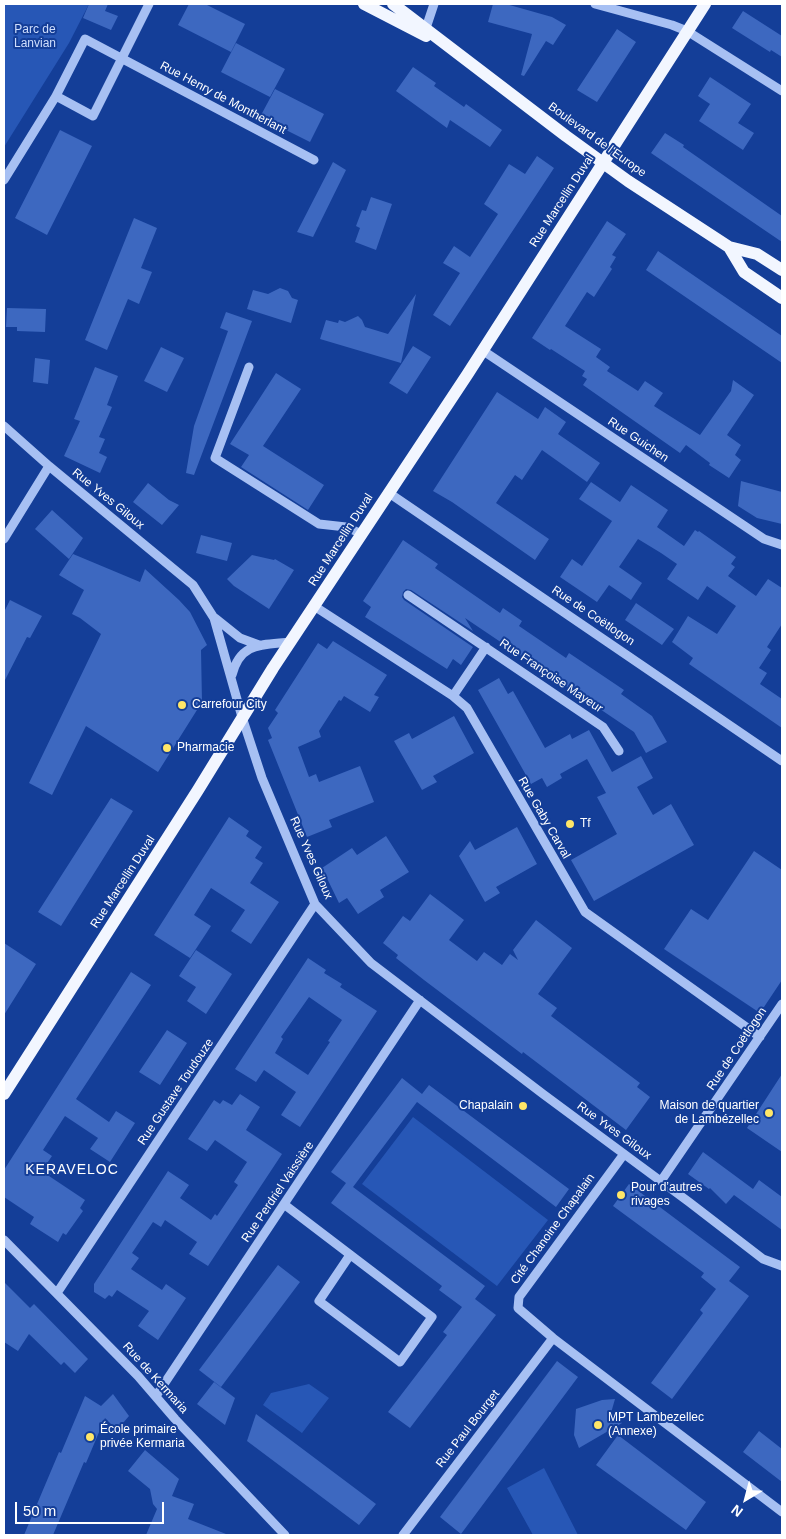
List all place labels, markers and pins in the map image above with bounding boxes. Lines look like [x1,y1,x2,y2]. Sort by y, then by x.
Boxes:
place label: Carrefour City [192,698,267,712]
marker: Carrefour City [176,699,188,711]
place label: Pharmacie [177,741,234,755]
marker: Pharmacie [161,742,173,754]
place label: Tf [580,817,591,831]
marker: Tf [564,818,576,830]
place label: Chapalain [459,1099,513,1113]
place label: Maison de quartier de Lambézellec [660,1099,759,1127]
marker: Chapalain [517,1100,529,1112]
marker: Maison de quartier de Lambézellec [763,1107,775,1119]
place label: Pour d’autres rivages [631,1181,702,1209]
marker: Pour d’autres rivages [615,1189,627,1201]
place label: MPT Lambezellec (Annexe) [608,1411,704,1439]
marker: MPT Lambezellec (Annexe) [592,1419,604,1431]
place label: École primaire privée Kermaria [100,1423,185,1451]
marker: École primaire privée Kermaria [84,1431,96,1443]

